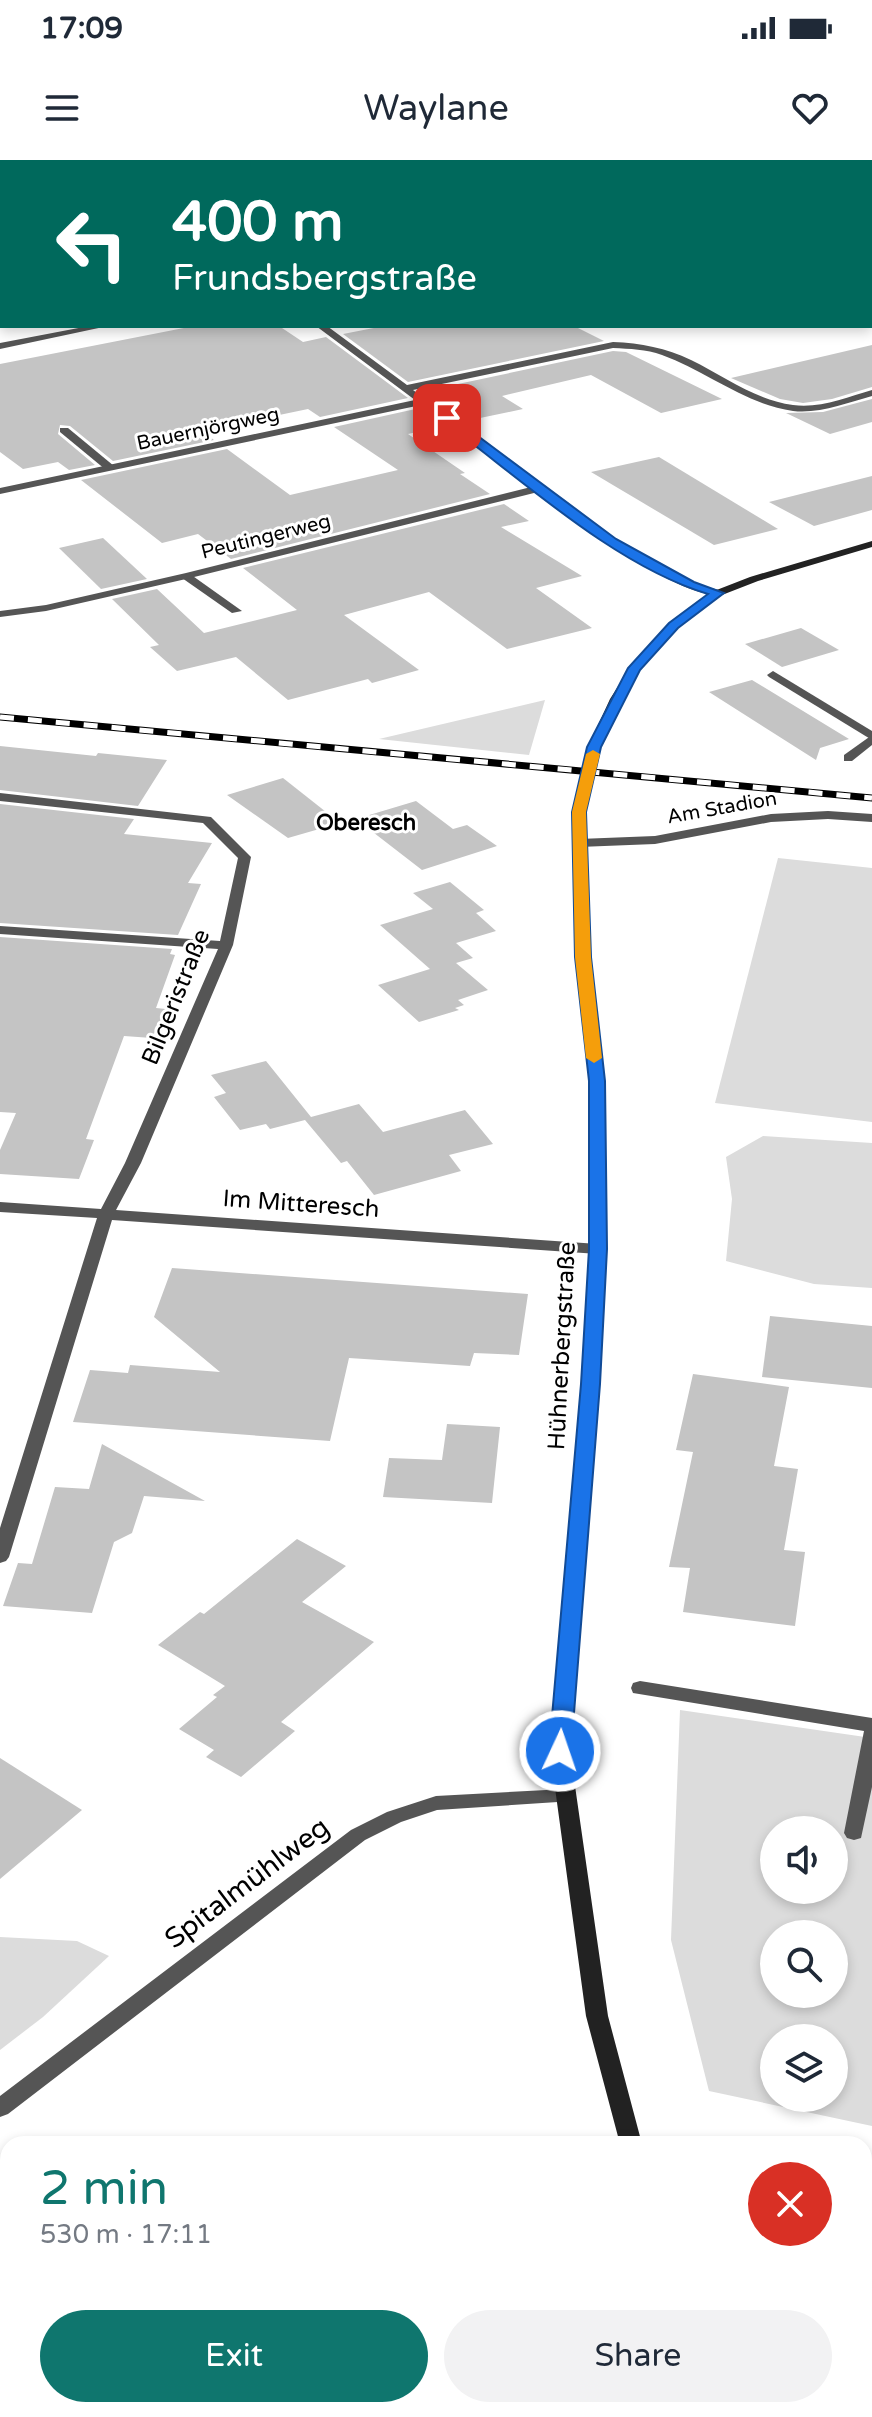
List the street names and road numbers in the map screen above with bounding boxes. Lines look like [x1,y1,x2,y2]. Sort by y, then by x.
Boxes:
street label: Bauernjörgweg [134,402,282,456]
street label: Peutingerweg [199,509,333,565]
street label: Am Stadion [665,787,779,829]
street label: Bilgeristraße [136,925,216,1069]
street label: Im Mitteresch [222,1184,380,1224]
street label: Hühnerbergstraße [542,1241,582,1451]
street label: Spitalmühlweg [158,1810,336,1956]

